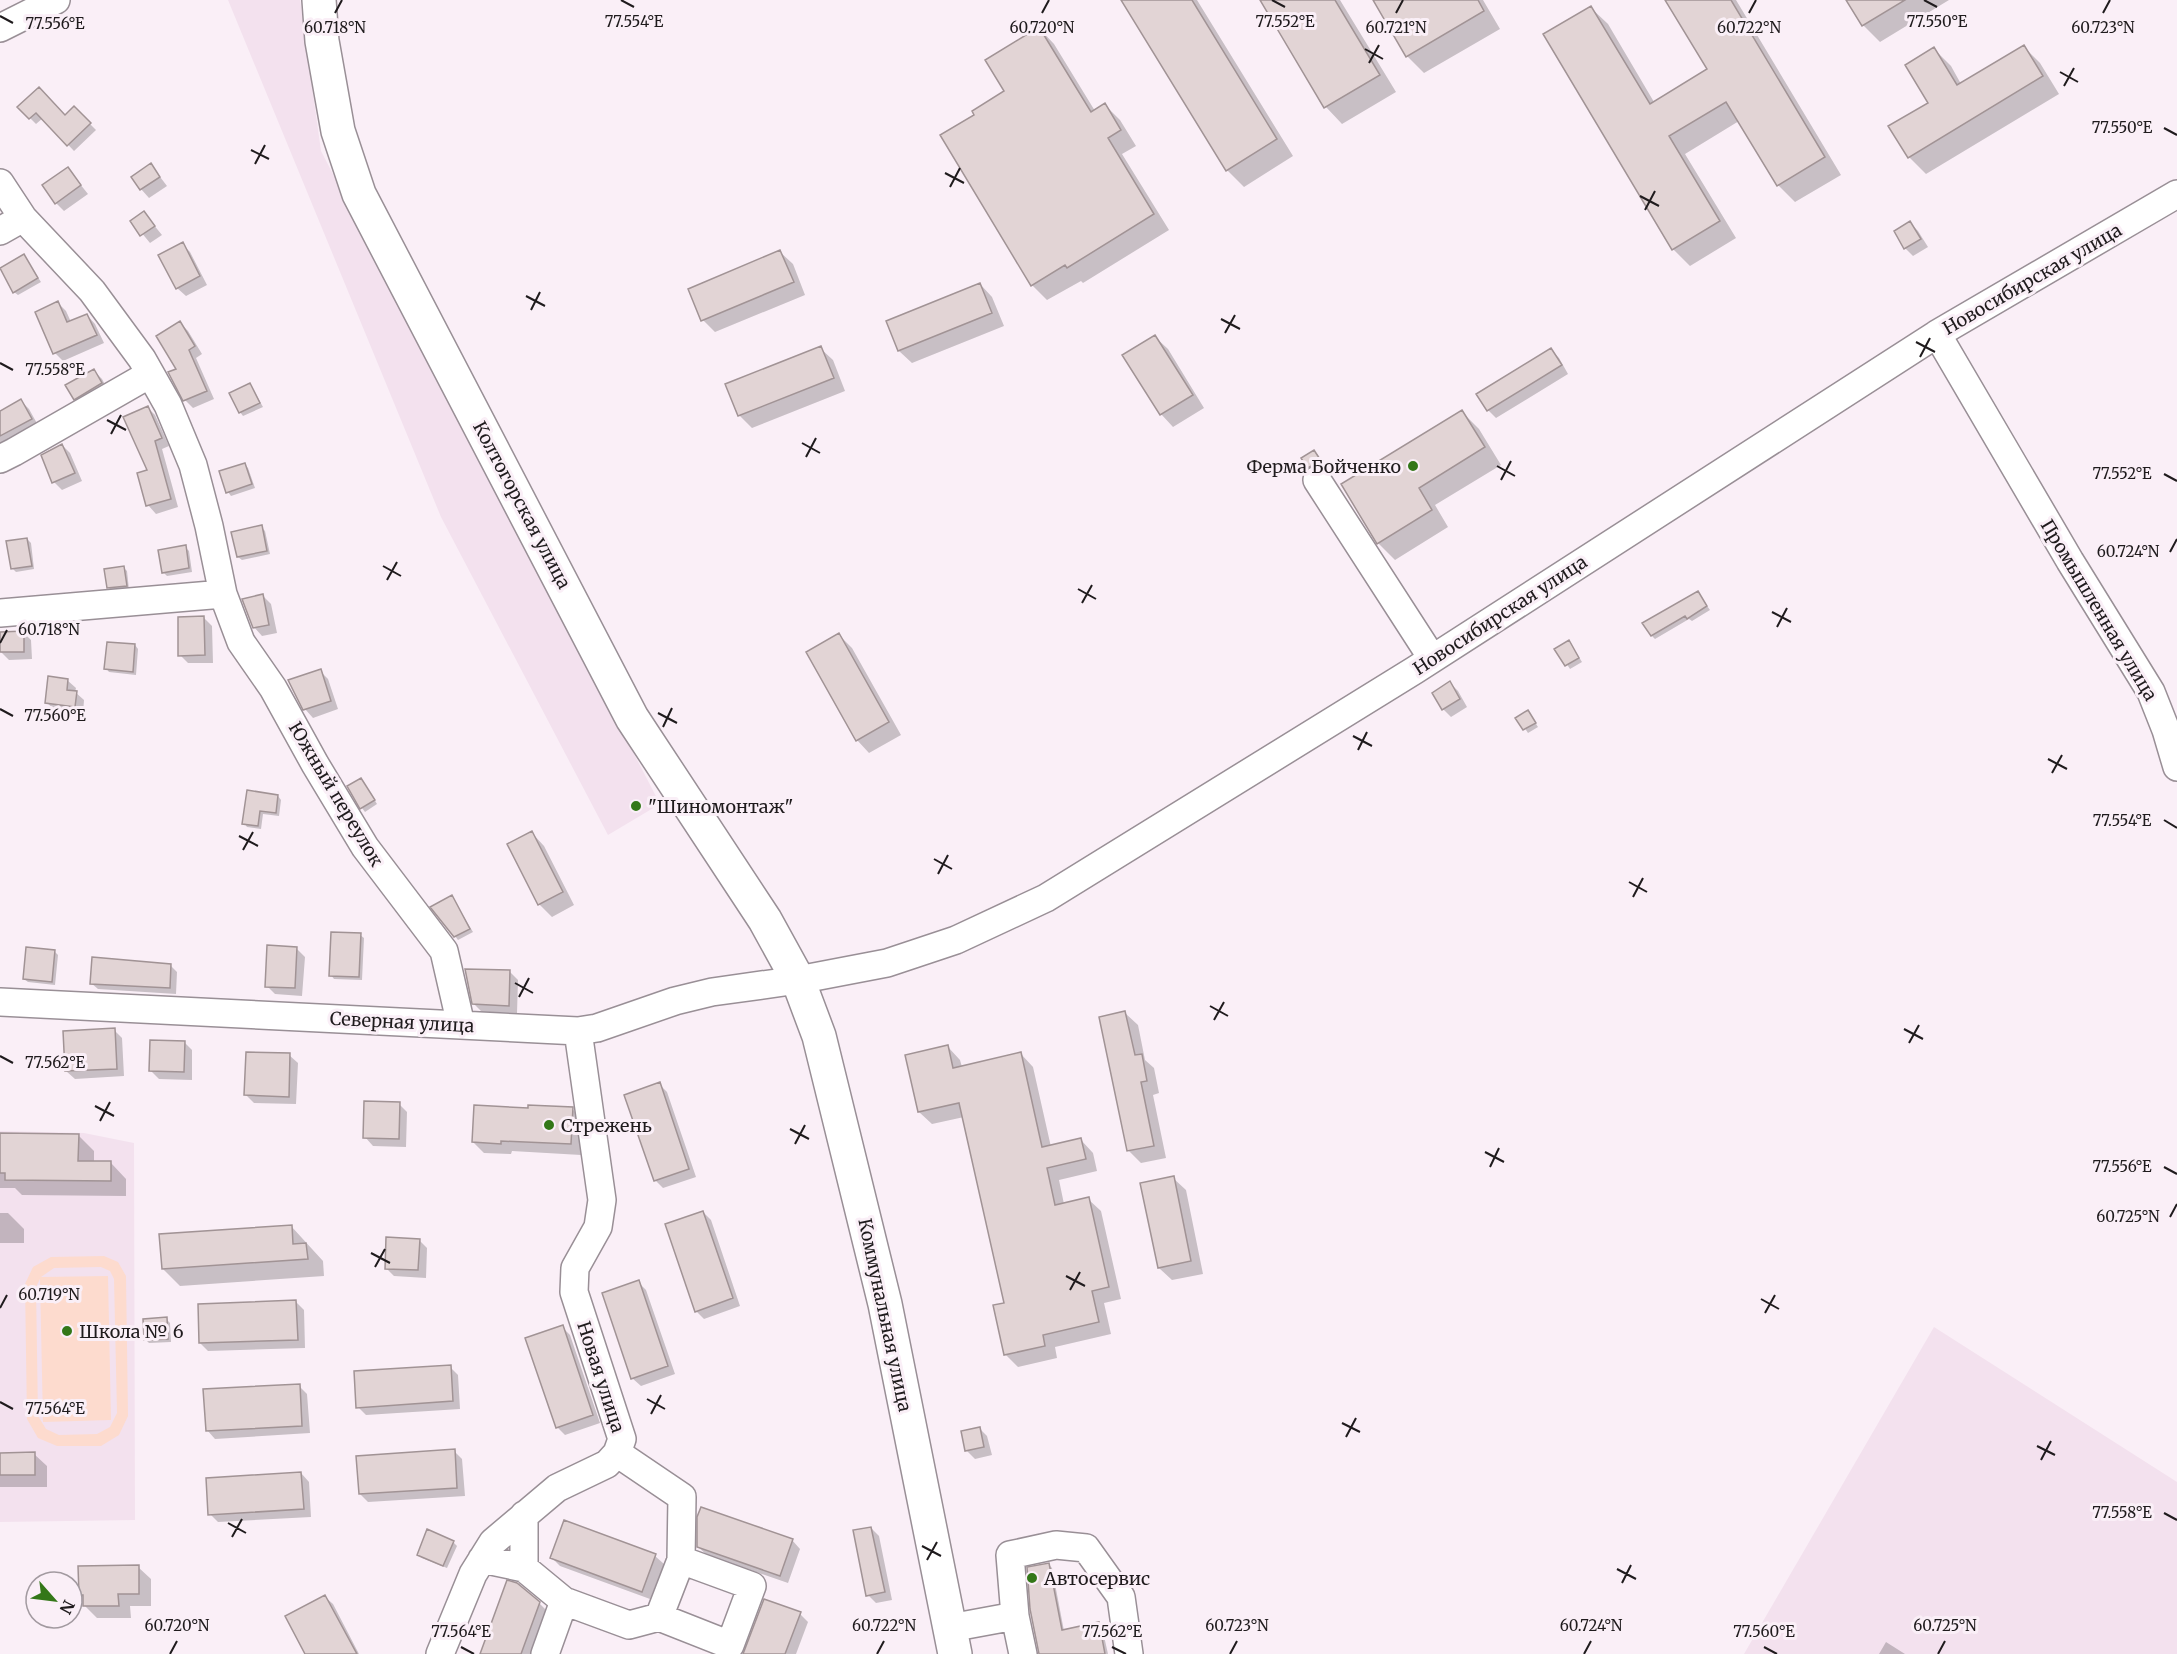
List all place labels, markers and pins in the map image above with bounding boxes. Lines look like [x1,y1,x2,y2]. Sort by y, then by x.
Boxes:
place label: Ферма Бойченко [1247,455,1401,478]
marker: Ферма Бойченко [1406,459,1420,473]
place label: "Шиномонтаж" [648,795,794,818]
marker: "Шиномонтаж" [629,799,643,813]
place label: Стрежень [561,1114,652,1137]
marker: Стрежень [542,1118,556,1132]
place label: Школа № 6 [79,1320,184,1343]
marker: Школа № 6 [60,1324,74,1338]
place label: Автосервис [1043,1567,1150,1590]
marker: Автосервис [1025,1571,1039,1585]

